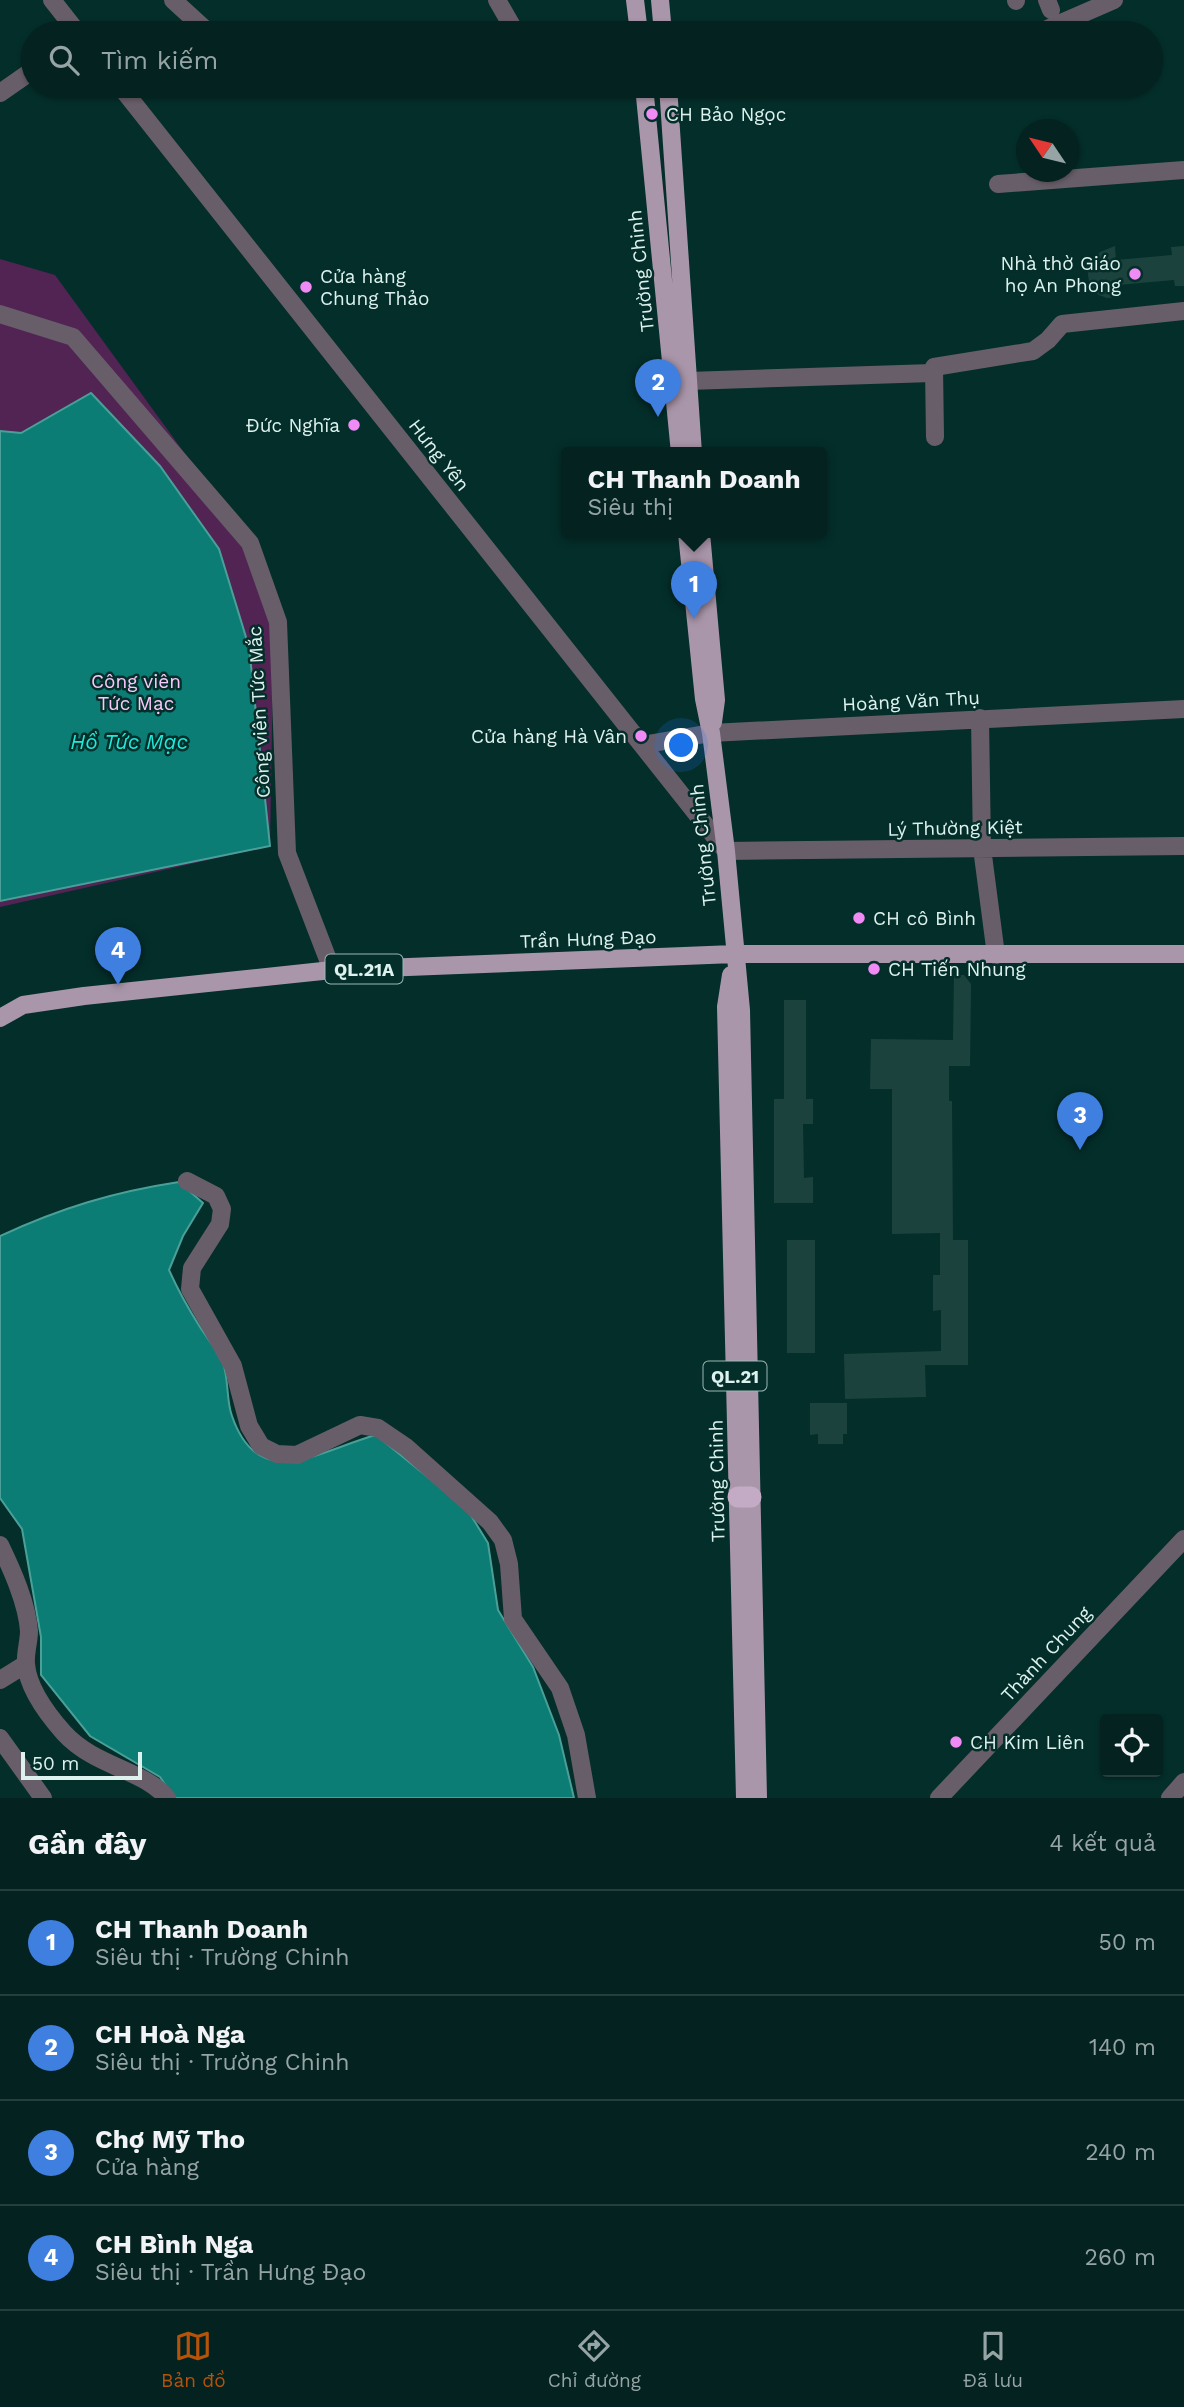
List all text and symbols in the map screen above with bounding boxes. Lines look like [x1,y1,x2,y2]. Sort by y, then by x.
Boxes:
search box [21,21,1163,98]
icon: search [45,41,83,79]
text: Tìm kiếm [101,45,218,75]
place label: CH Bảo Ngọc [666,103,786,126]
marker: CH Bảo Ngọc [644,106,660,122]
north arrow [1016,119,1079,182]
street label: Trường Chinh [623,209,659,333]
place label: Nhà thờ Giáo họ An Phong [1000,252,1122,297]
place label: Cửa hàng Chung Thảo [320,265,429,310]
marker: Nhà thờ Giáo họ An Phong [1127,266,1143,282]
marker: Cửa hàng Chung Thảo [298,279,314,295]
pin: 2 [635,359,681,417]
place label: Đức Nghĩa [246,414,340,437]
street label: Hưng Yên [404,414,474,496]
marker: Đức Nghĩa [346,417,362,433]
popup [561,447,827,538]
text: CH Thanh Doanh [587,464,801,494]
text: Siêu thị [587,494,673,521]
pin: 1 [671,561,717,619]
street label: Công viên Tức Mắc [243,625,275,799]
park label: Công viên Tức Mạc [91,670,181,715]
street label: Hoàng Văn Thụ [842,686,980,716]
place label: Cửa hàng Hà Vân [471,725,627,748]
marker: Cửa hàng Hà Vân [633,728,649,744]
your location [664,728,698,762]
water label: Hồ Tức Mạc [70,729,188,754]
street label: Trường Chinh [685,783,721,907]
street label: Lý Thường Kiệt [887,815,1023,841]
place label: CH cô Bình [873,907,976,930]
marker: CH cô Bình [851,910,867,926]
street label: Trần Hưng Đạo [519,925,657,953]
pin: 4 [95,927,141,985]
road number: QL.21A [326,954,402,984]
place label: CH Tiến Nhung [888,958,1026,981]
marker: CH Tiến Nhung [866,961,882,977]
pin: 3 [1057,1092,1103,1150]
road number: QL.21 [704,1362,766,1391]
street label: Trường Chinh [704,1419,730,1543]
street label: Thành Chung [996,1601,1097,1706]
map controls [1100,1714,1163,1777]
button: locate [1100,1714,1163,1777]
place label: CH Kim Liên [970,1731,1085,1754]
marker: CH Kim Liên [948,1734,964,1750]
scale bar [21,1749,142,1781]
text: 50 m [32,1752,79,1775]
text: Gần đây [28,1826,146,1861]
text: 4 kết quả [1049,1830,1156,1857]
text: CH Thanh Doanh [95,1914,308,1944]
text: 1 [46,1929,56,1956]
text: 50 m [1099,1929,1156,1956]
text: Siêu thị · Trường Chinh [95,1944,349,1971]
text: CH Hoà Nga [95,2019,245,2049]
text: 2 [44,2034,58,2061]
text: 140 m [1089,2034,1156,2061]
text: Siêu thị · Trường Chinh [95,2049,349,2076]
text: Chợ Mỹ Tho [95,2124,245,2154]
text: 3 [44,2139,58,2166]
text: 240 m [1085,2139,1156,2166]
text: Cửa hàng [95,2154,199,2181]
text: CH Bình Nga [95,2229,253,2259]
text: 4 [44,2244,58,2271]
text: 260 m [1085,2244,1156,2271]
text: Siêu thị · Trần Hưng Đạo [95,2259,366,2286]
tab: Bản đồ [161,2327,226,2392]
tab: Chỉ đường [548,2327,641,2392]
tab: Đã lưu [963,2327,1023,2392]

